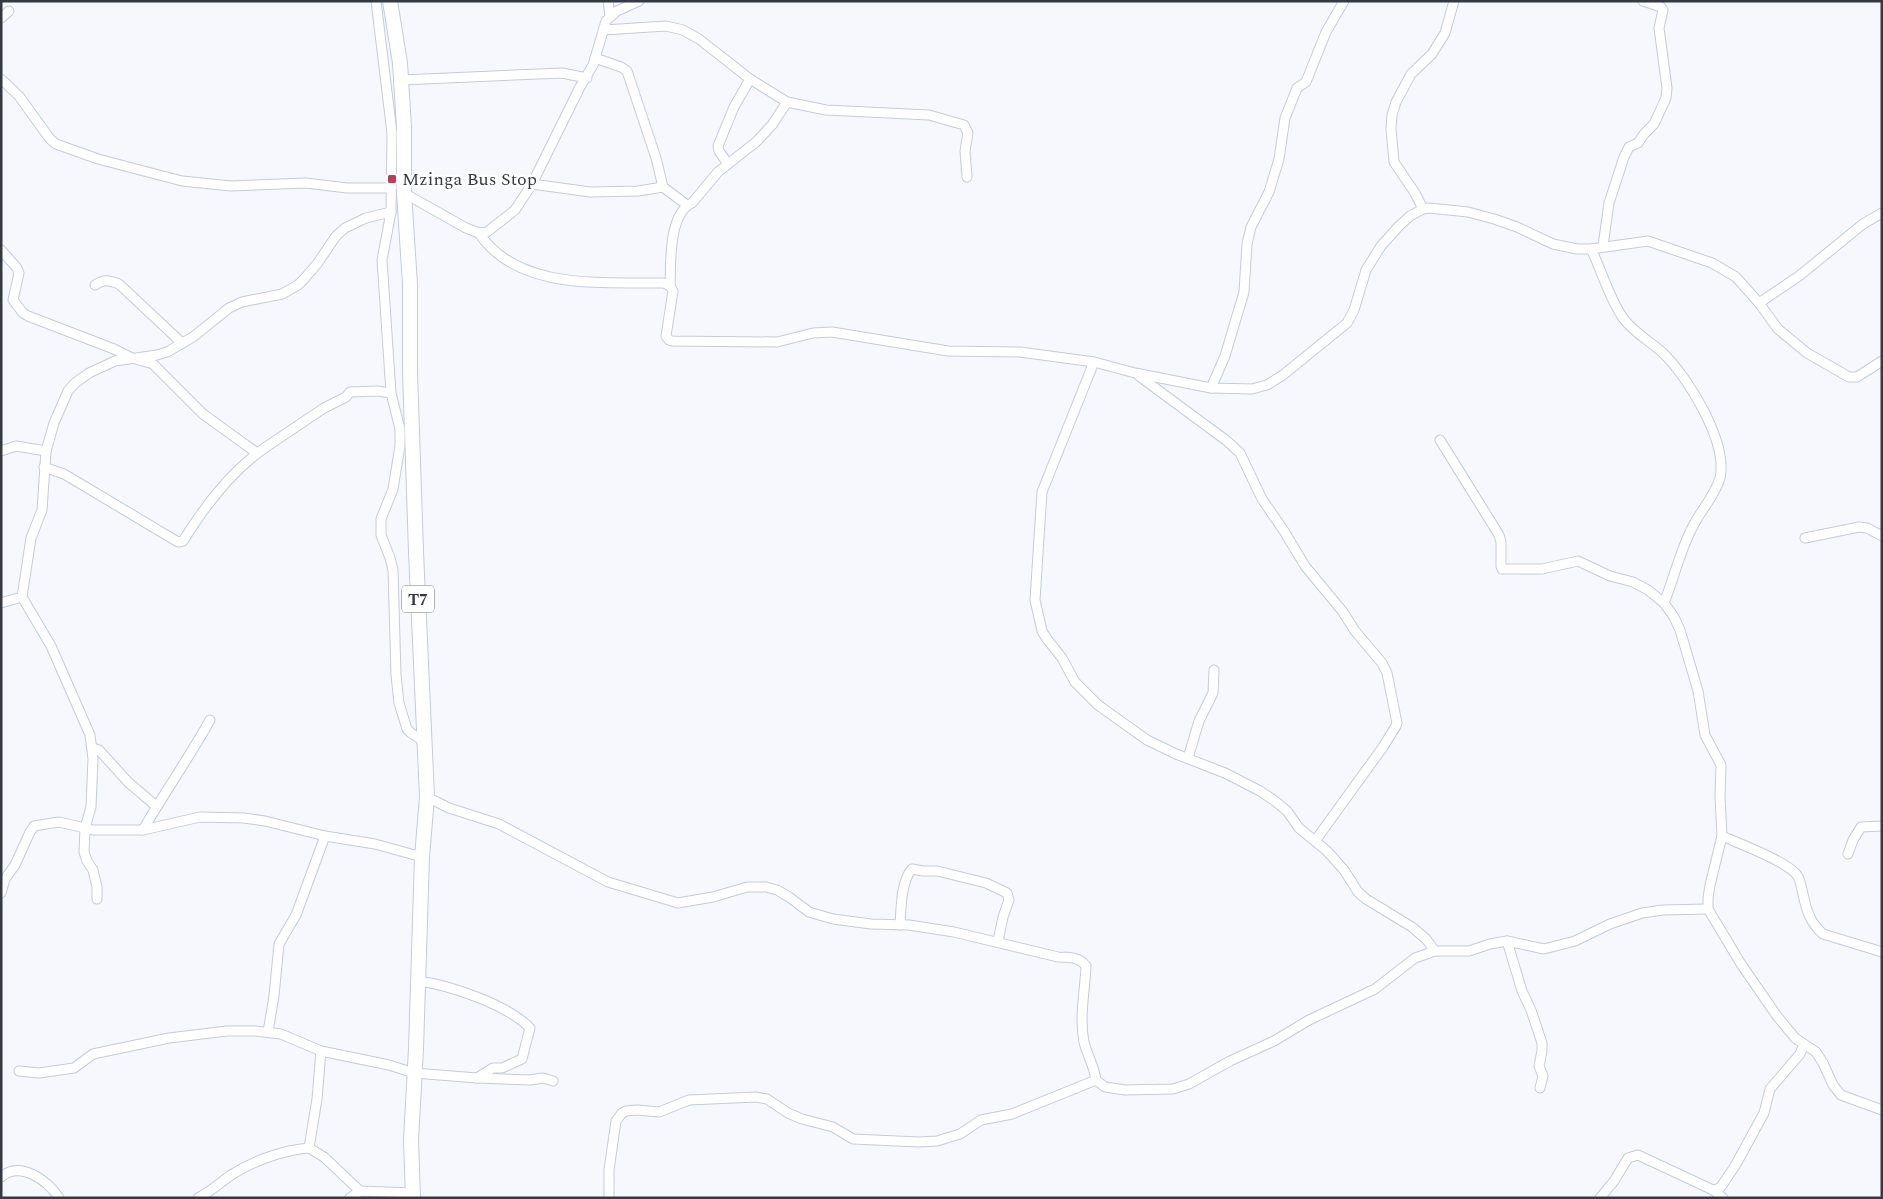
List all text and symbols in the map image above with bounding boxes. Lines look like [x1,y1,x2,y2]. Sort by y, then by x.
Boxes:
place label: Mzinga Bus Stop [402,166,537,193]
marker: Mzinga Bus Stop [386,173,398,185]
road number: T7 [402,586,434,612]

